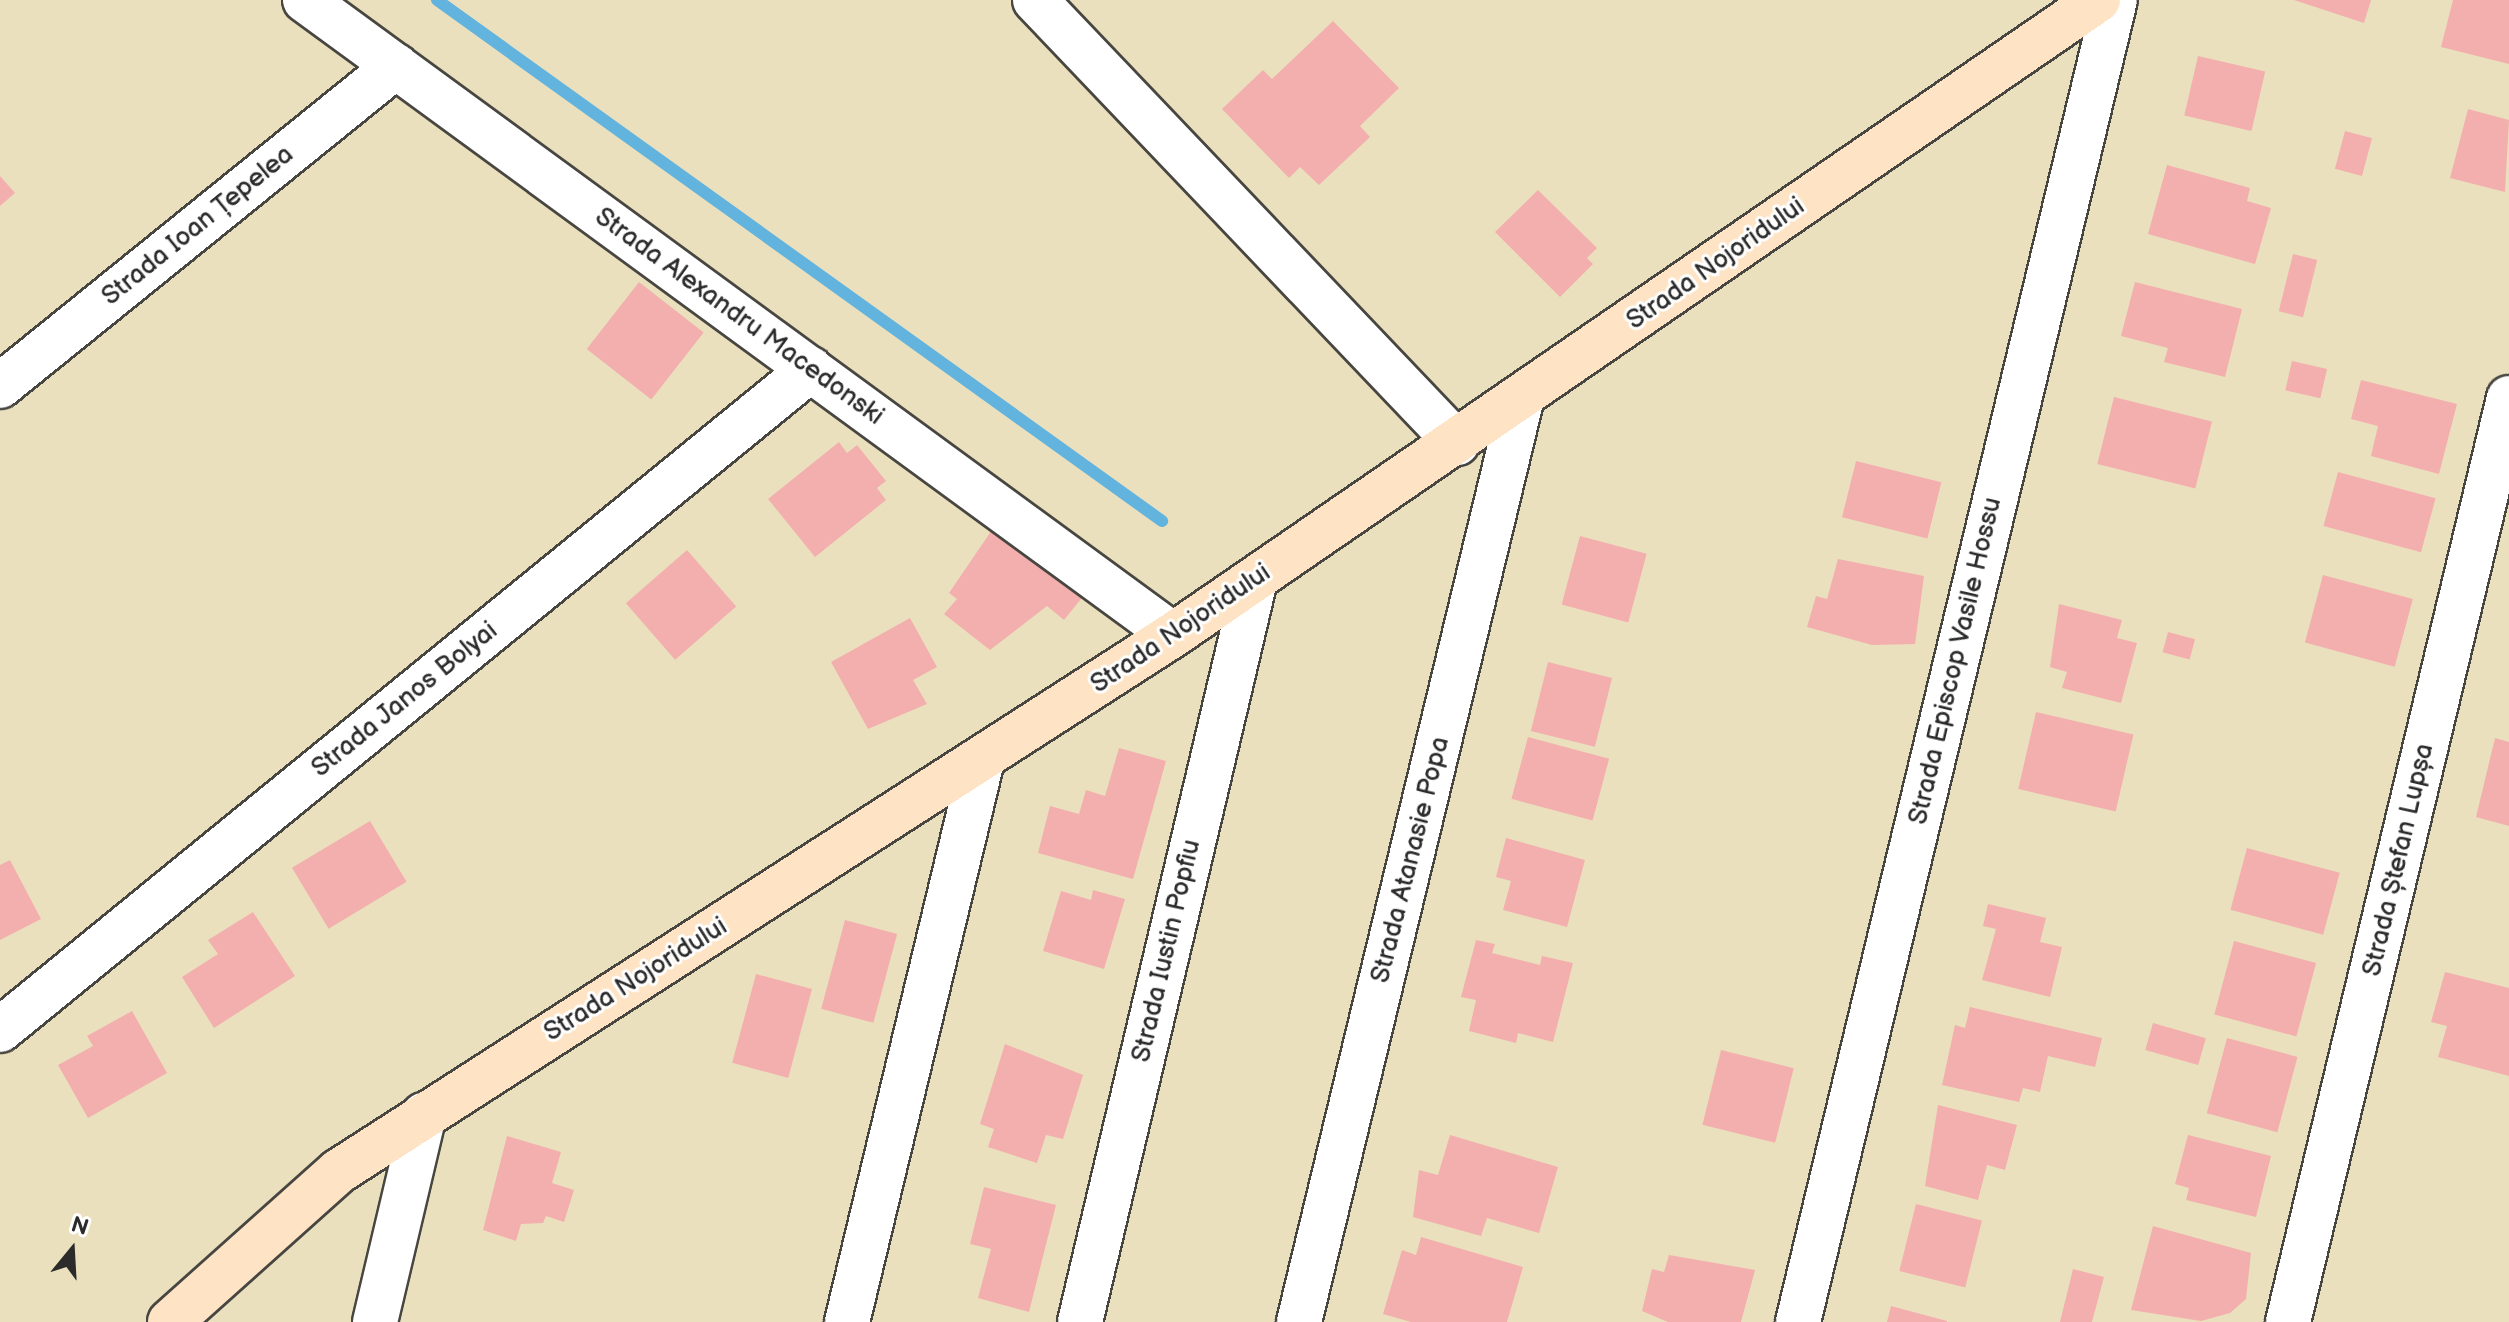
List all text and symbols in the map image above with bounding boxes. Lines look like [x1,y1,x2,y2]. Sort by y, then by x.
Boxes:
street label: Strada Ioan Țepelea [96,139,300,313]
street label: Strada Nojoridului [1621,191,1811,337]
street label: Strada Alexandru Macedonski [588,202,890,432]
street label: Strada Episcop Vasile Hossu [1903,494,2009,828]
street label: Strada Nojoridului [1085,557,1277,701]
street label: Strada Janos Bolyai [305,615,505,785]
street label: Strada Atanasie Popa [1365,734,1457,986]
street label: Strada Ștefan Lupșa [2357,741,2441,979]
street label: Strada Iustin Popfiu [1126,837,1208,1065]
street label: Strada Nojoridului [539,911,733,1049]
north arrow [32,1210,112,1290]
text: N [68,1211,92,1242]

